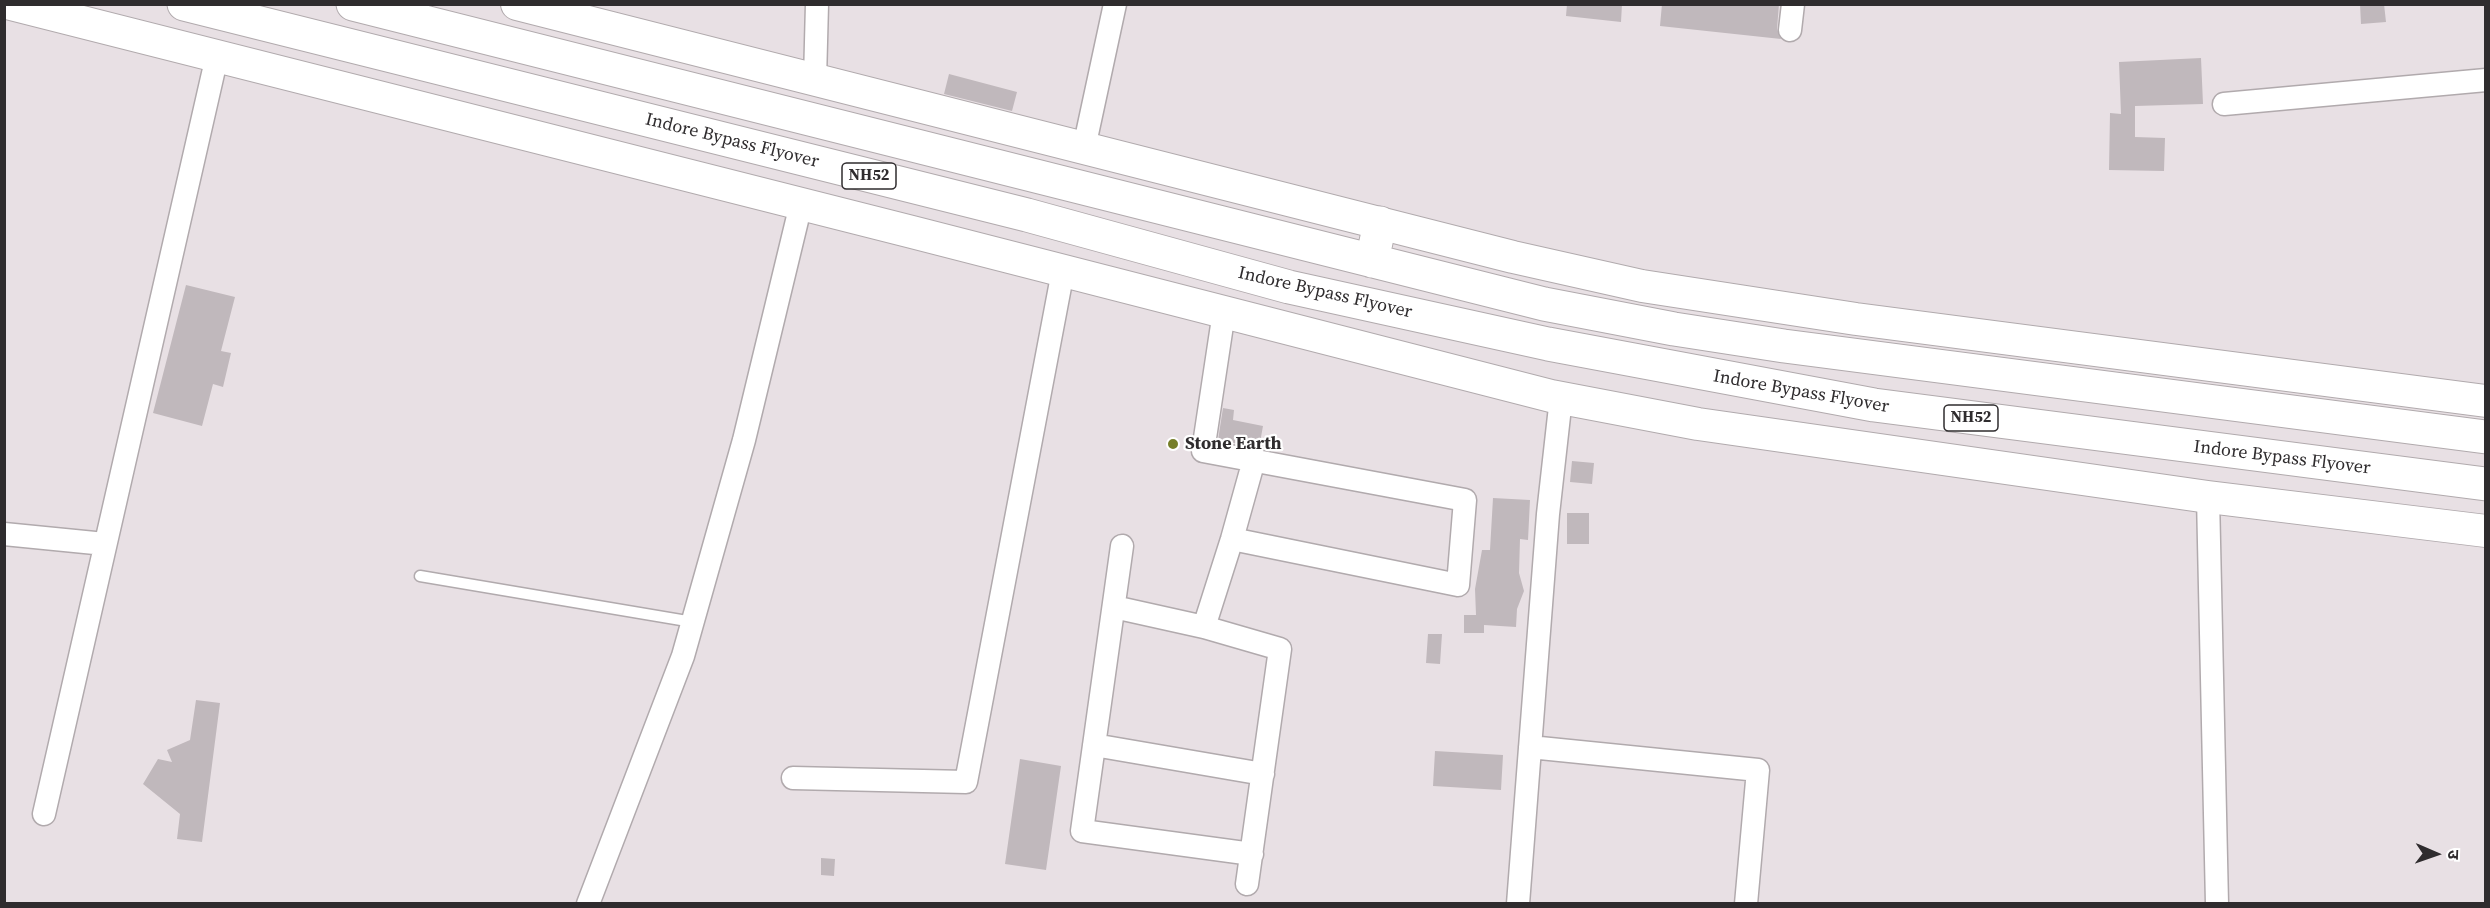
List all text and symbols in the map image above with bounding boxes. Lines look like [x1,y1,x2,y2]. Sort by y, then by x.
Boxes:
street label: Indore Bypass Flyover [643,109,821,173]
road number: NH52 [842,163,896,189]
street label: Indore Bypass Flyover [1236,262,1414,324]
street label: Indore Bypass Flyover [1711,366,1891,418]
road number: NH52 [1944,405,1998,431]
place label: Stone Earth [1185,433,1282,455]
street label: Indore Bypass Flyover [2192,436,2372,480]
marker: Stone Earth [1166,437,1180,451]
north arrow [2406,824,2466,884]
text: उ [2443,850,2465,860]

